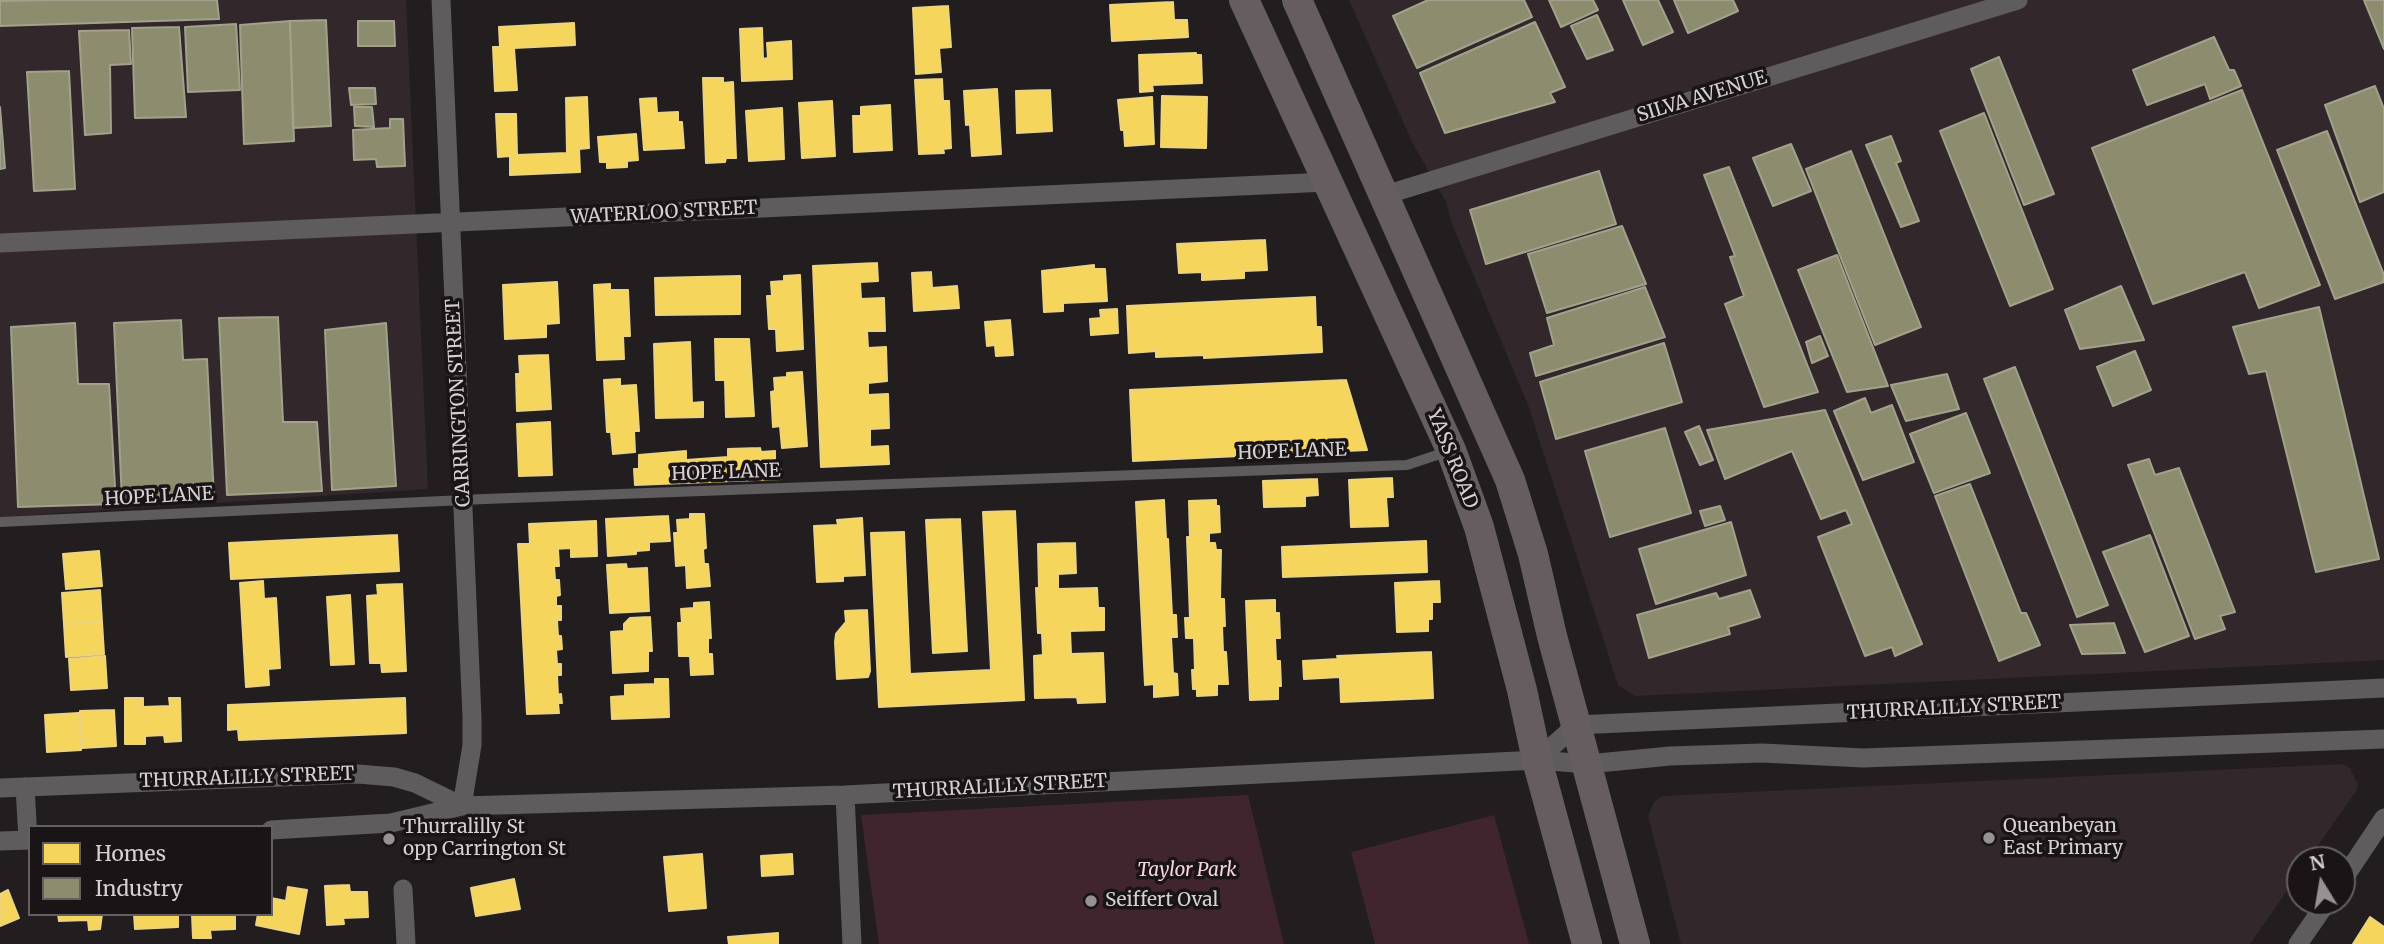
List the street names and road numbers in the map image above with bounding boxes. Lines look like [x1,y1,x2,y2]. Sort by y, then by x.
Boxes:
street label: SILVA AVENUE [1634,66,1770,128]
street label: WATERLOO STREET [570,197,758,229]
street label: CARRINGTON STREET [442,298,476,508]
street label: YASS ROAD [1422,406,1482,512]
street label: HOPE LANE [1237,439,1347,465]
street label: HOPE LANE [671,460,781,486]
street label: HOPE LANE [104,483,214,511]
street label: THURRALILLY STREET [1846,691,2062,725]
street label: THURRALILLY STREET [139,763,355,793]
street label: THURRALILLY STREET [892,770,1108,804]

